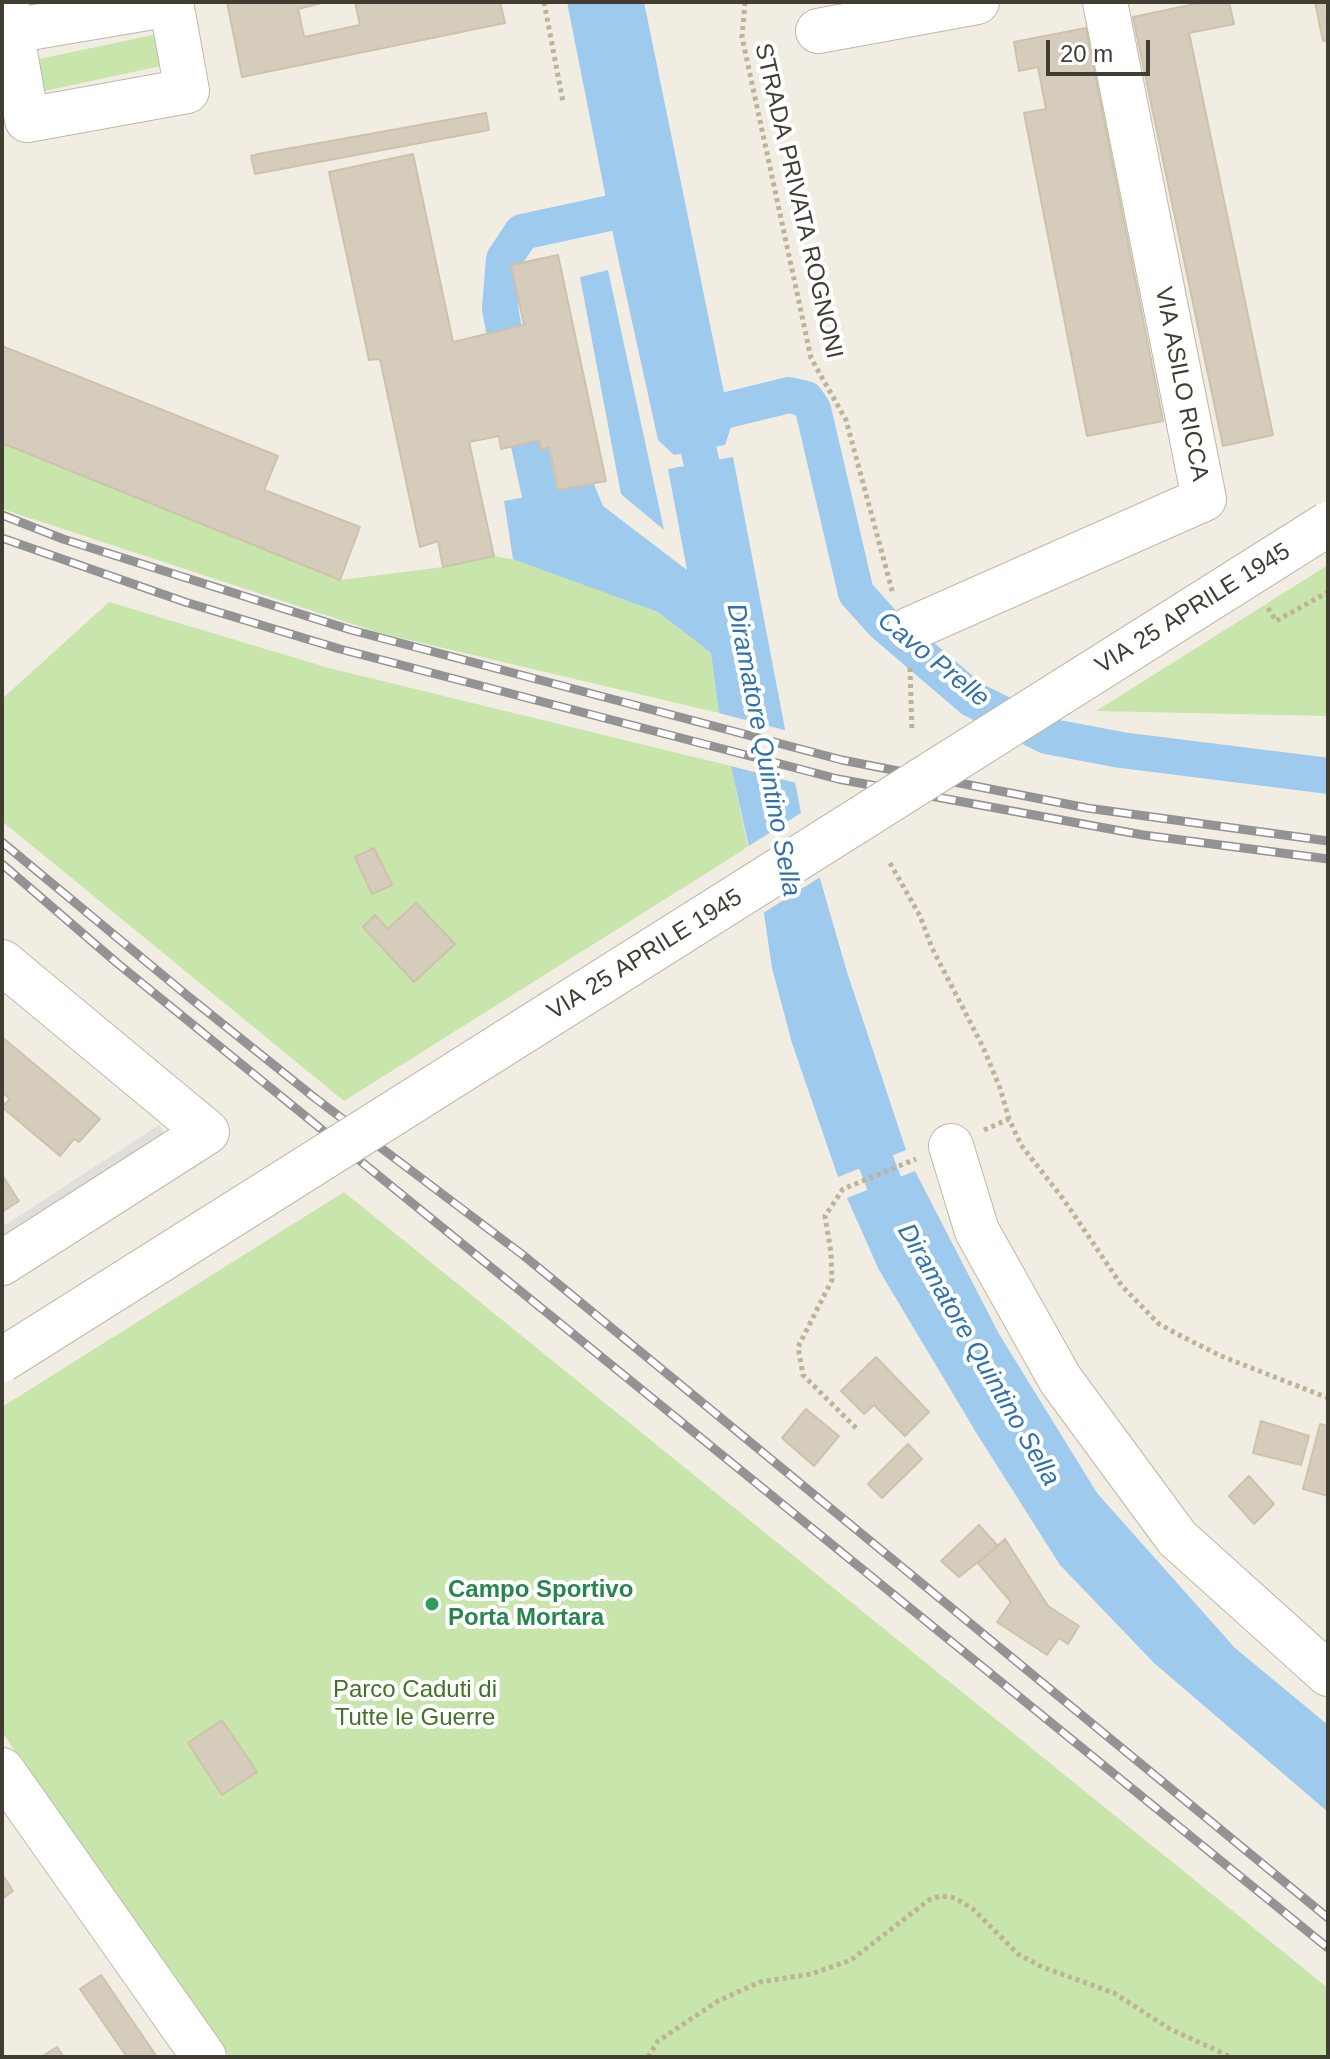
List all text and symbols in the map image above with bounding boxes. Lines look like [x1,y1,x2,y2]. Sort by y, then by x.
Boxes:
scale bar [1050,24,1154,74]
text: 20 m [1060,40,1113,67]
street label: STRADA PRIVATA ROGNONI [748,41,848,361]
street label: VIA ASILO RICCA [1148,284,1214,484]
street label: VIA 25 APRILE 1945 [1090,537,1296,681]
water label: Diramatore Quintino Sella [719,601,807,899]
water label: Cavo Prelle [871,606,995,714]
street label: VIA 25 APRILE 1945 [542,883,748,1027]
water label: Diramatore Quintino Sella [890,1218,1066,1492]
place label: Campo Sportivo Porta Mortara [448,1576,633,1632]
marker: Campo Sportivo Porta Mortara [423,1595,441,1613]
park label: Parco Caduti di Tutte le Guerre [333,1676,497,1732]

